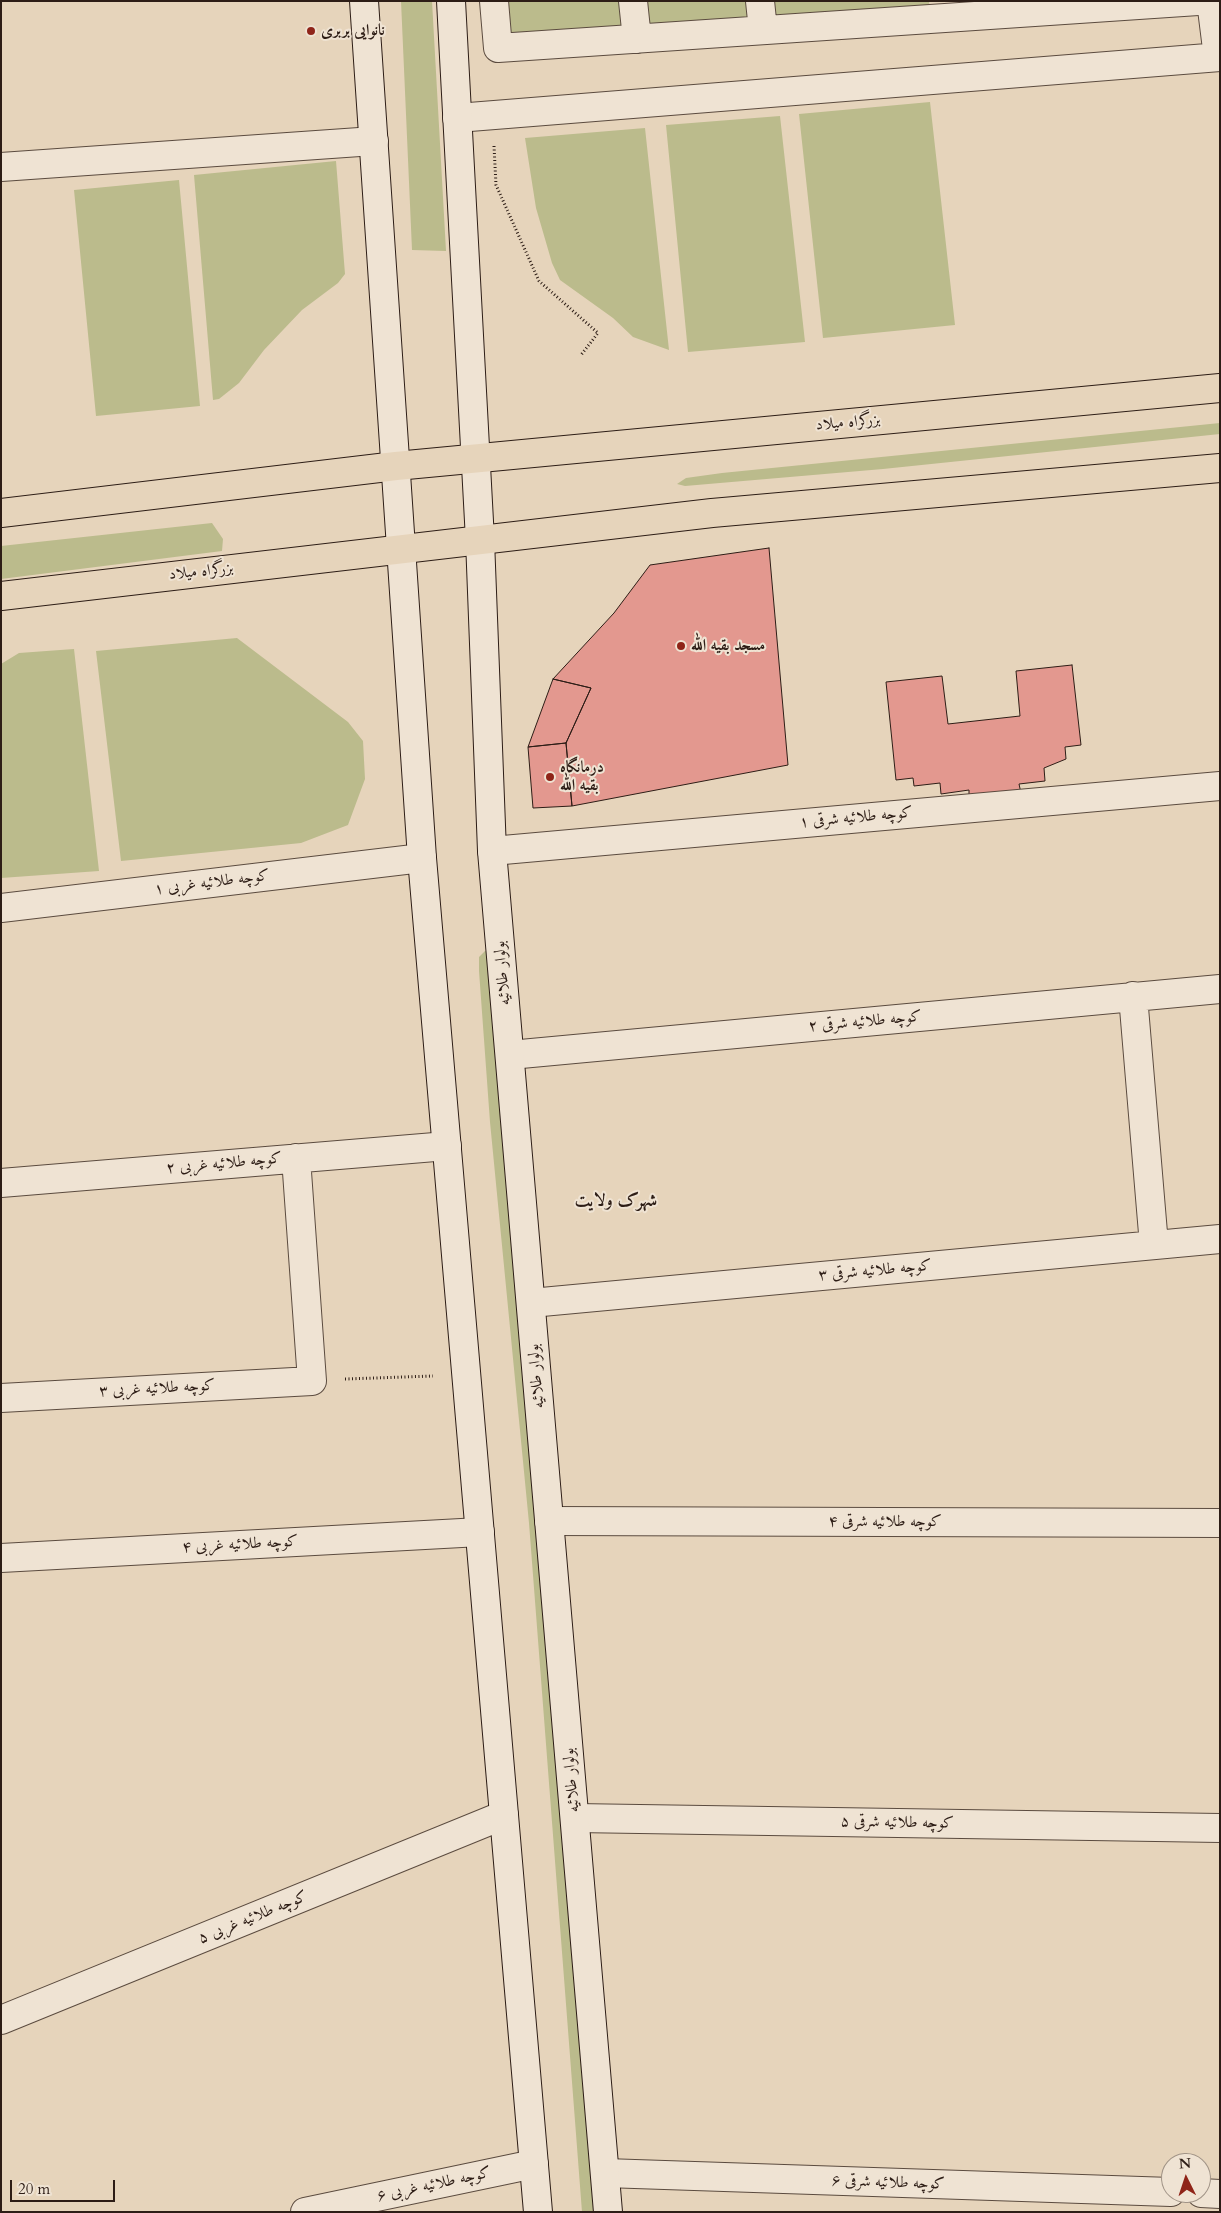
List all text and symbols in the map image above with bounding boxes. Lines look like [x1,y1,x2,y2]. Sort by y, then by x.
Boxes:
place label: نانوایی بربری [321,21,385,41]
marker: نانوایی بربری [305,25,317,37]
street label: بزرگراه میلاد [815,411,881,435]
street label: بزرگراه میلاد [168,559,234,585]
place label: مسجد بقیه الله [691,636,765,656]
marker: مسجد بقیه الله [675,640,687,652]
place label: درمانگاه بقیه الله [560,758,604,796]
marker: درمانگاه بقیه الله [544,771,556,783]
street label: کوچه طلائیه شرقی ۱ [799,803,913,833]
street label: کوچه طلائیه غربی ۱ [153,866,271,900]
street label: بولوار طلائیه [491,940,515,1006]
street label: کوچه طلائیه شرقی ۲ [808,1007,922,1037]
street label: کوچه طلائیه غربی ۲ [165,1149,283,1179]
district label: شهرک ولایت [575,1191,657,1213]
street label: کوچه طلائیه شرقی ۳ [818,1256,932,1286]
street label: بولوار طلائیه [525,1343,549,1409]
street label: کوچه طلائیه غربی ۳ [99,1376,215,1402]
street label: کوچه طلائیه شرقی ۴ [828,1512,942,1532]
street label: کوچه طلائیه غربی ۴ [182,1532,298,1558]
street label: بولوار طلائیه [560,1747,584,1813]
street label: کوچه طلائیه شرقی ۵ [840,1812,954,1834]
street label: کوچه طلائیه غربی ۵ [196,1887,310,1949]
north arrow [1161,2153,1211,2203]
text: N [1178,2154,1192,2173]
street label: کوچه طلائیه غربی ۶ [375,2164,493,2206]
scale bar [12,2170,118,2202]
street label: کوچه طلائیه شرقی ۶ [831,2171,945,2195]
text: 20 m [18,2179,50,2199]

